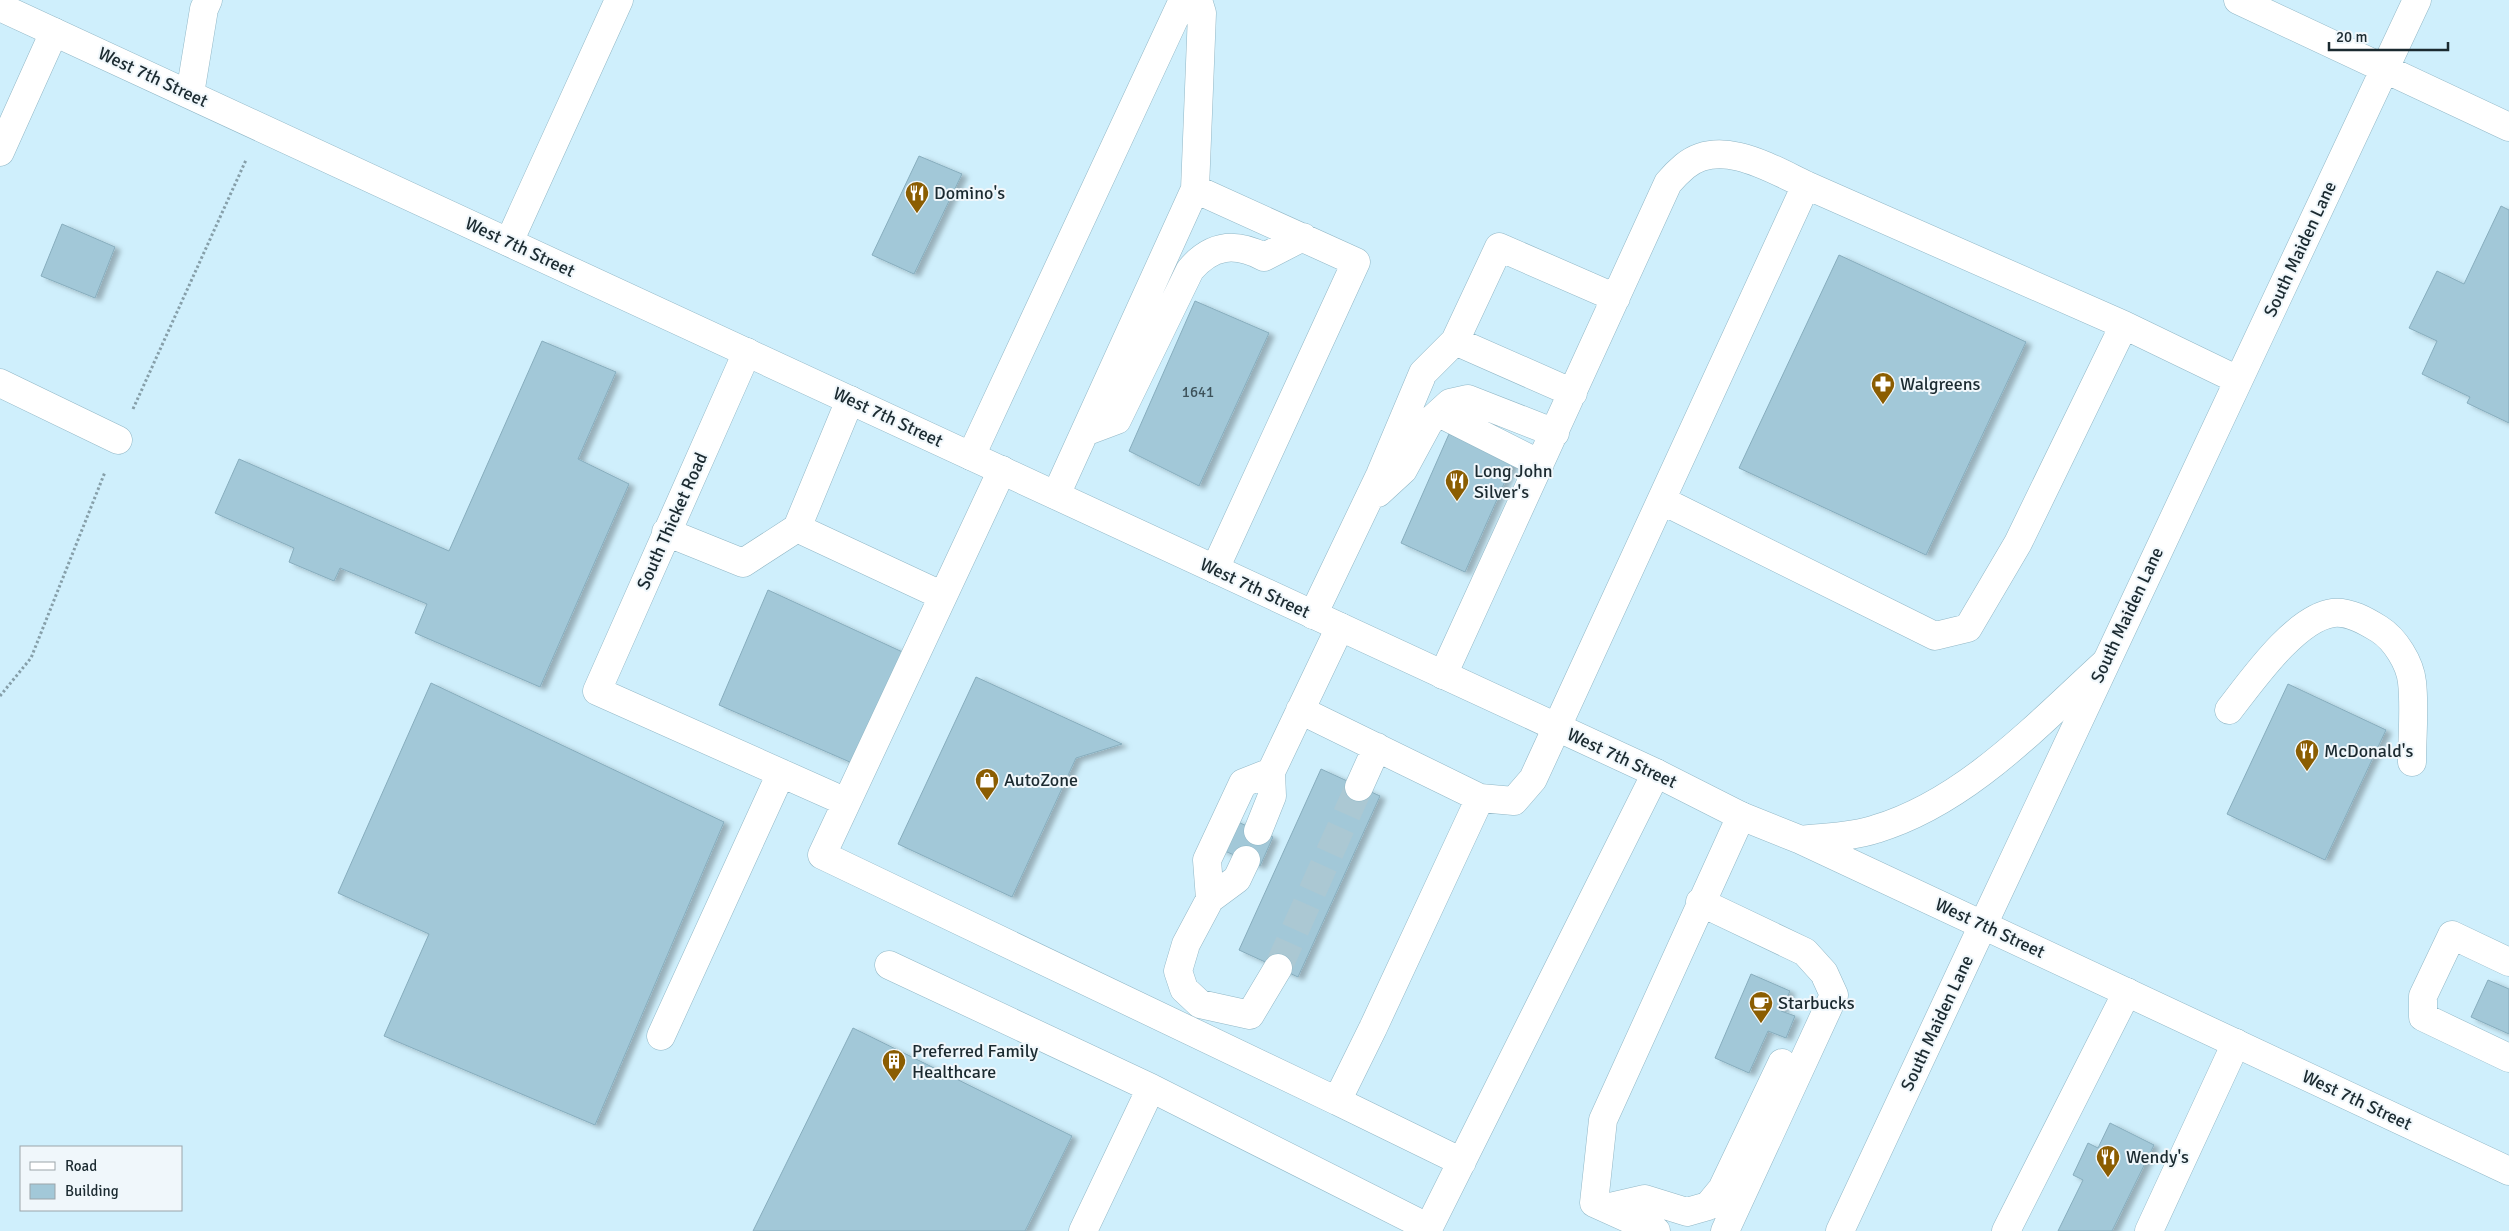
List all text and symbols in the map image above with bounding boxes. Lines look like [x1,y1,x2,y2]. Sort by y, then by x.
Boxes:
scale bar [2329,20,2448,52]
text: 20 m [2336,28,2367,46]
street label: West 7th Street [95,42,211,112]
street label: South Maiden Lane [2259,178,2341,320]
restaurant icon: Domino's [904,180,930,214]
place label: Domino's [934,182,1005,204]
street label: West 7th Street [462,212,578,282]
pharmacy icon: Walgreens [1870,371,1896,405]
place label: Walgreens [1900,373,1981,395]
street label: West 7th Street [830,382,946,452]
house number: 1641 [1182,383,1214,401]
street label: South Thicket Road [632,449,712,593]
place label: Long John Silver's [1474,460,1553,503]
restaurant icon: Long John Silver's [1444,468,1470,502]
street label: South Maiden Lane [2086,544,2168,686]
street label: West 7th Street [1197,553,1313,623]
street label: West 7th Street [1564,723,1680,793]
restaurant icon: McDonald's [2294,738,2320,772]
place label: McDonald's [2324,740,2413,762]
shop icon: AutoZone [974,767,1000,801]
place label: AutoZone [1004,769,1078,791]
street label: West 7th Street [1932,893,2048,963]
street label: South Maiden Lane [1896,952,1978,1094]
cafe icon: Starbucks [1748,990,1774,1024]
place label: Starbucks [1778,992,1855,1014]
place label: Preferred Family Healthcare [912,1040,1039,1083]
building icon: Preferred Family Healthcare [881,1048,907,1082]
street label: West 7th Street [2299,1065,2415,1135]
restaurant icon: Wendy's [2095,1144,2121,1178]
legend [20,1146,182,1211]
place label: Wendy's [2126,1146,2189,1168]
text: Road [65,1157,97,1175]
text: Building [65,1182,119,1200]

